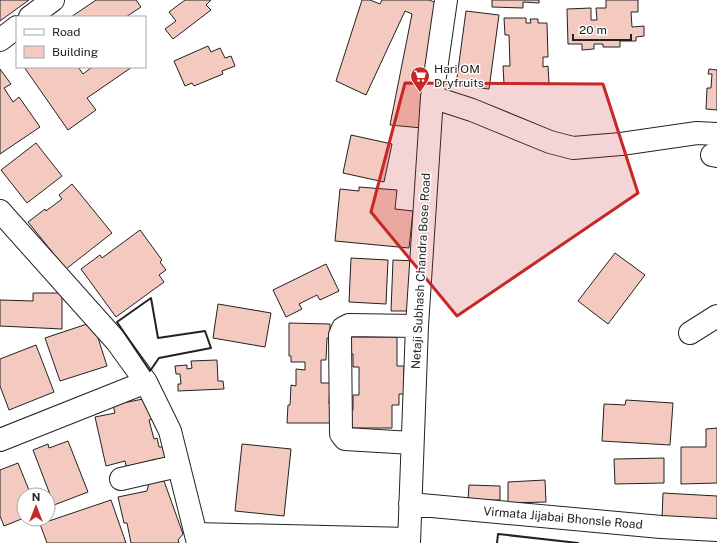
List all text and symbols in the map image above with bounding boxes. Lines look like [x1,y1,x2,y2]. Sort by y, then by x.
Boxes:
legend [16,16,146,68]
scale bar [573,16,631,42]
text: 20 m [579,23,607,37]
text: Road [52,25,80,39]
text: Building [52,45,98,59]
place label: Hari OM Dryfruits [434,62,484,90]
supermarket icon: Hari OM Dryfruits [409,65,431,93]
street label: Netaji Subhash Chandra Bose Road [409,173,433,369]
north arrow [16,487,56,527]
text: N [32,491,40,503]
street label: Virmata Jijabai Bhonsle Road [483,504,643,532]

